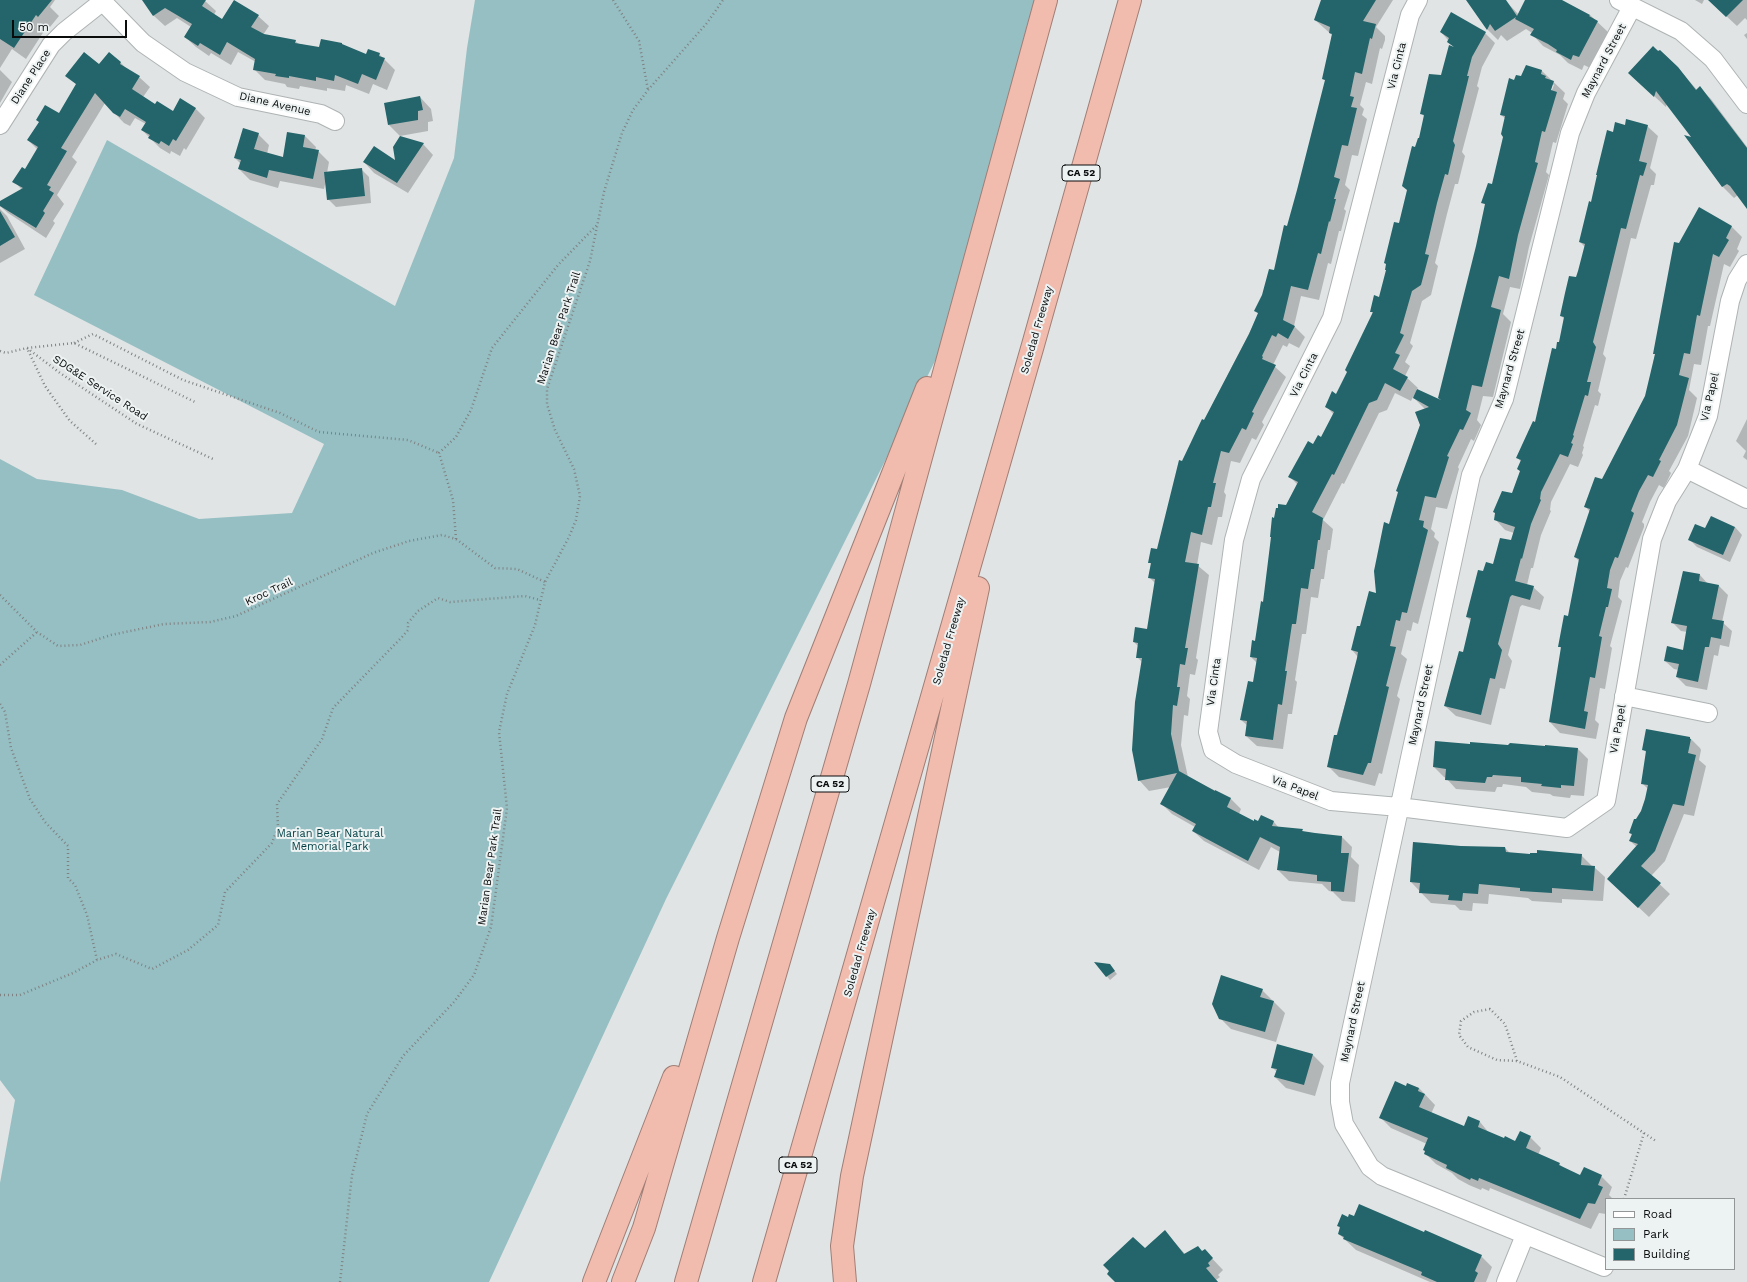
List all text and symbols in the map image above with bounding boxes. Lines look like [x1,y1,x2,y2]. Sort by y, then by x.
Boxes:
scale bar [14,12,129,38]
text: 50 m [19,20,49,34]
street label: Maynard Street [1579,22,1629,100]
street label: Via Cinta [1385,41,1409,91]
street label: Diane Place [8,47,54,107]
street label: Diane Avenue [238,89,312,119]
road number: CA 52 [1062,165,1100,181]
street label: Marian Bear Park Trail [535,270,583,386]
street label: Soledad Freeway [1018,284,1056,376]
street label: Maynard Street [1492,328,1528,410]
street label: Via Cinta [1287,351,1321,399]
street label: SDG&E Service Road [50,352,150,424]
street label: Via Papel [1698,371,1722,423]
street label: Kroc Trail [243,575,295,609]
street label: Soledad Freeway [930,595,968,687]
street label: Via Cinta [1204,657,1224,707]
street label: Maynard Street [1406,664,1436,746]
street label: Via Papel [1607,703,1629,755]
street label: Via Papel [1269,773,1321,803]
road number: CA 52 [811,776,849,792]
street label: Marian Bear Park Trail [475,808,505,926]
park label: Marian Bear Natural Memorial Park [276,827,384,853]
street label: Soledad Freeway [841,907,879,999]
street label: Maynard Street [1338,981,1368,1063]
road number: CA 52 [779,1157,817,1173]
legend [1605,1198,1735,1270]
text: Road [1643,1207,1672,1221]
text: Park [1643,1227,1669,1241]
text: Building [1643,1247,1690,1261]

